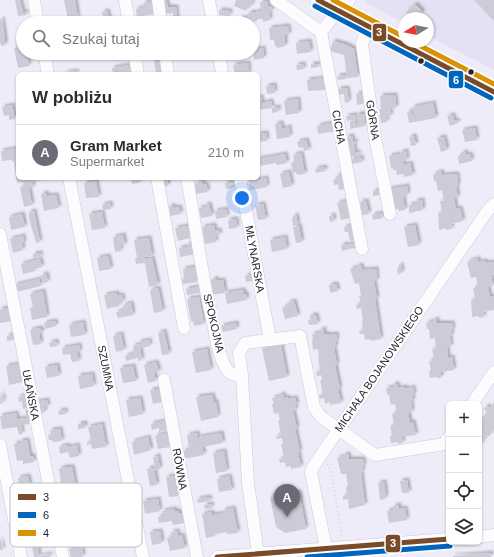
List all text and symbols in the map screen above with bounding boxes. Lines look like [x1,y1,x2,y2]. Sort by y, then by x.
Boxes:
north arrow [398,12,434,48]
search box [16,16,260,60]
line badge: 3 [372,23,387,42]
text: 3 [376,26,382,38]
icon: search [30,27,52,49]
text: Szukaj tutaj [62,30,140,47]
unlabelled marker [416,56,426,66]
unlabelled marker [466,67,476,77]
line badge: 6 [448,70,464,89]
text: 6 [453,74,459,86]
text: W pobliżu [32,88,112,107]
street label: GÓRNA [364,99,382,142]
street label: CICHA [330,109,348,146]
text: Gram Market [70,137,162,154]
text: A [40,145,50,160]
text: 210 m [208,145,244,160]
text: Supermarket [70,154,144,169]
your location [232,188,252,208]
street label: MŁYNARSKA [243,225,267,294]
street label: SPOKOJNA [201,292,227,354]
street label: MICHAŁA BOJANOWSKIEGO [332,303,426,434]
street label: SZUMNA [96,344,116,393]
street label: UŁAŃSKA [20,369,42,422]
map controls [446,401,482,545]
button: + [446,401,482,437]
button: − [446,437,482,473]
street label: RÓWNA [170,447,190,491]
button: locate [446,473,482,509]
legend [10,483,142,547]
pin: A [274,484,300,517]
text: 3 [43,491,49,503]
text: 6 [43,509,49,521]
button: layers [446,509,482,545]
text: 4 [43,527,49,539]
line badge: 3 [385,534,401,553]
text: 3 [390,537,396,549]

